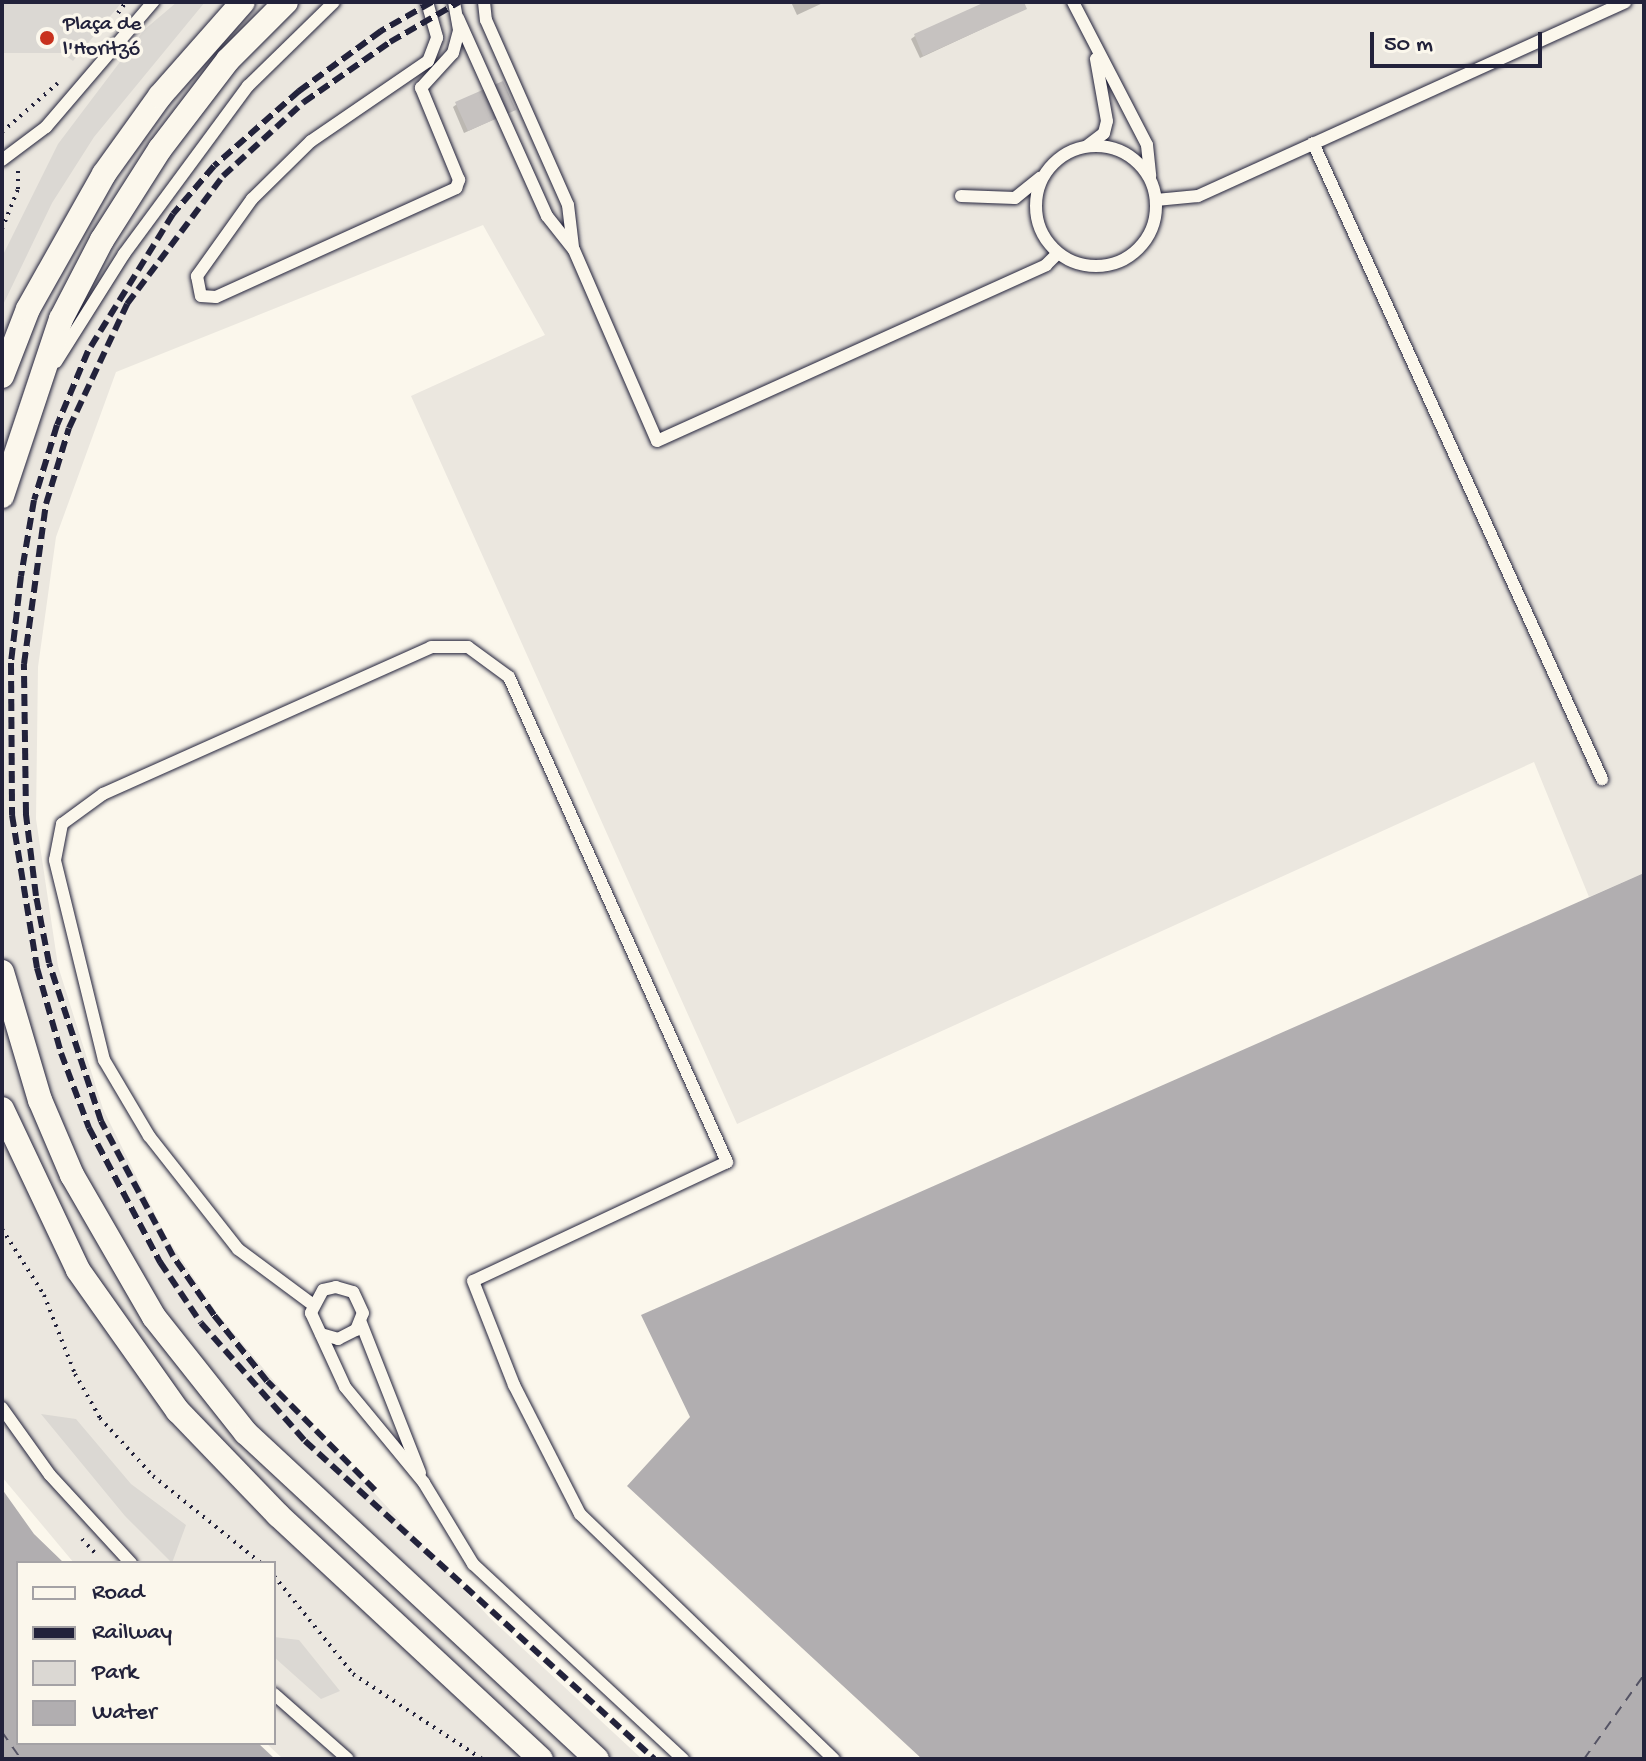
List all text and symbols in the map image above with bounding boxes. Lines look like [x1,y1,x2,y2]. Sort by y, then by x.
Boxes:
place label: Plaça de l'Horitzó [63,12,141,64]
scale bar [1374,16,1546,66]
marker: Plaça de l'Horitzó [38,29,56,47]
text: 50 m [1384,31,1433,60]
legend [16,1561,276,1745]
text: Road [92,1579,144,1608]
text: Railway [92,1619,172,1648]
text: Park [92,1659,138,1688]
text: Water [92,1699,156,1728]

